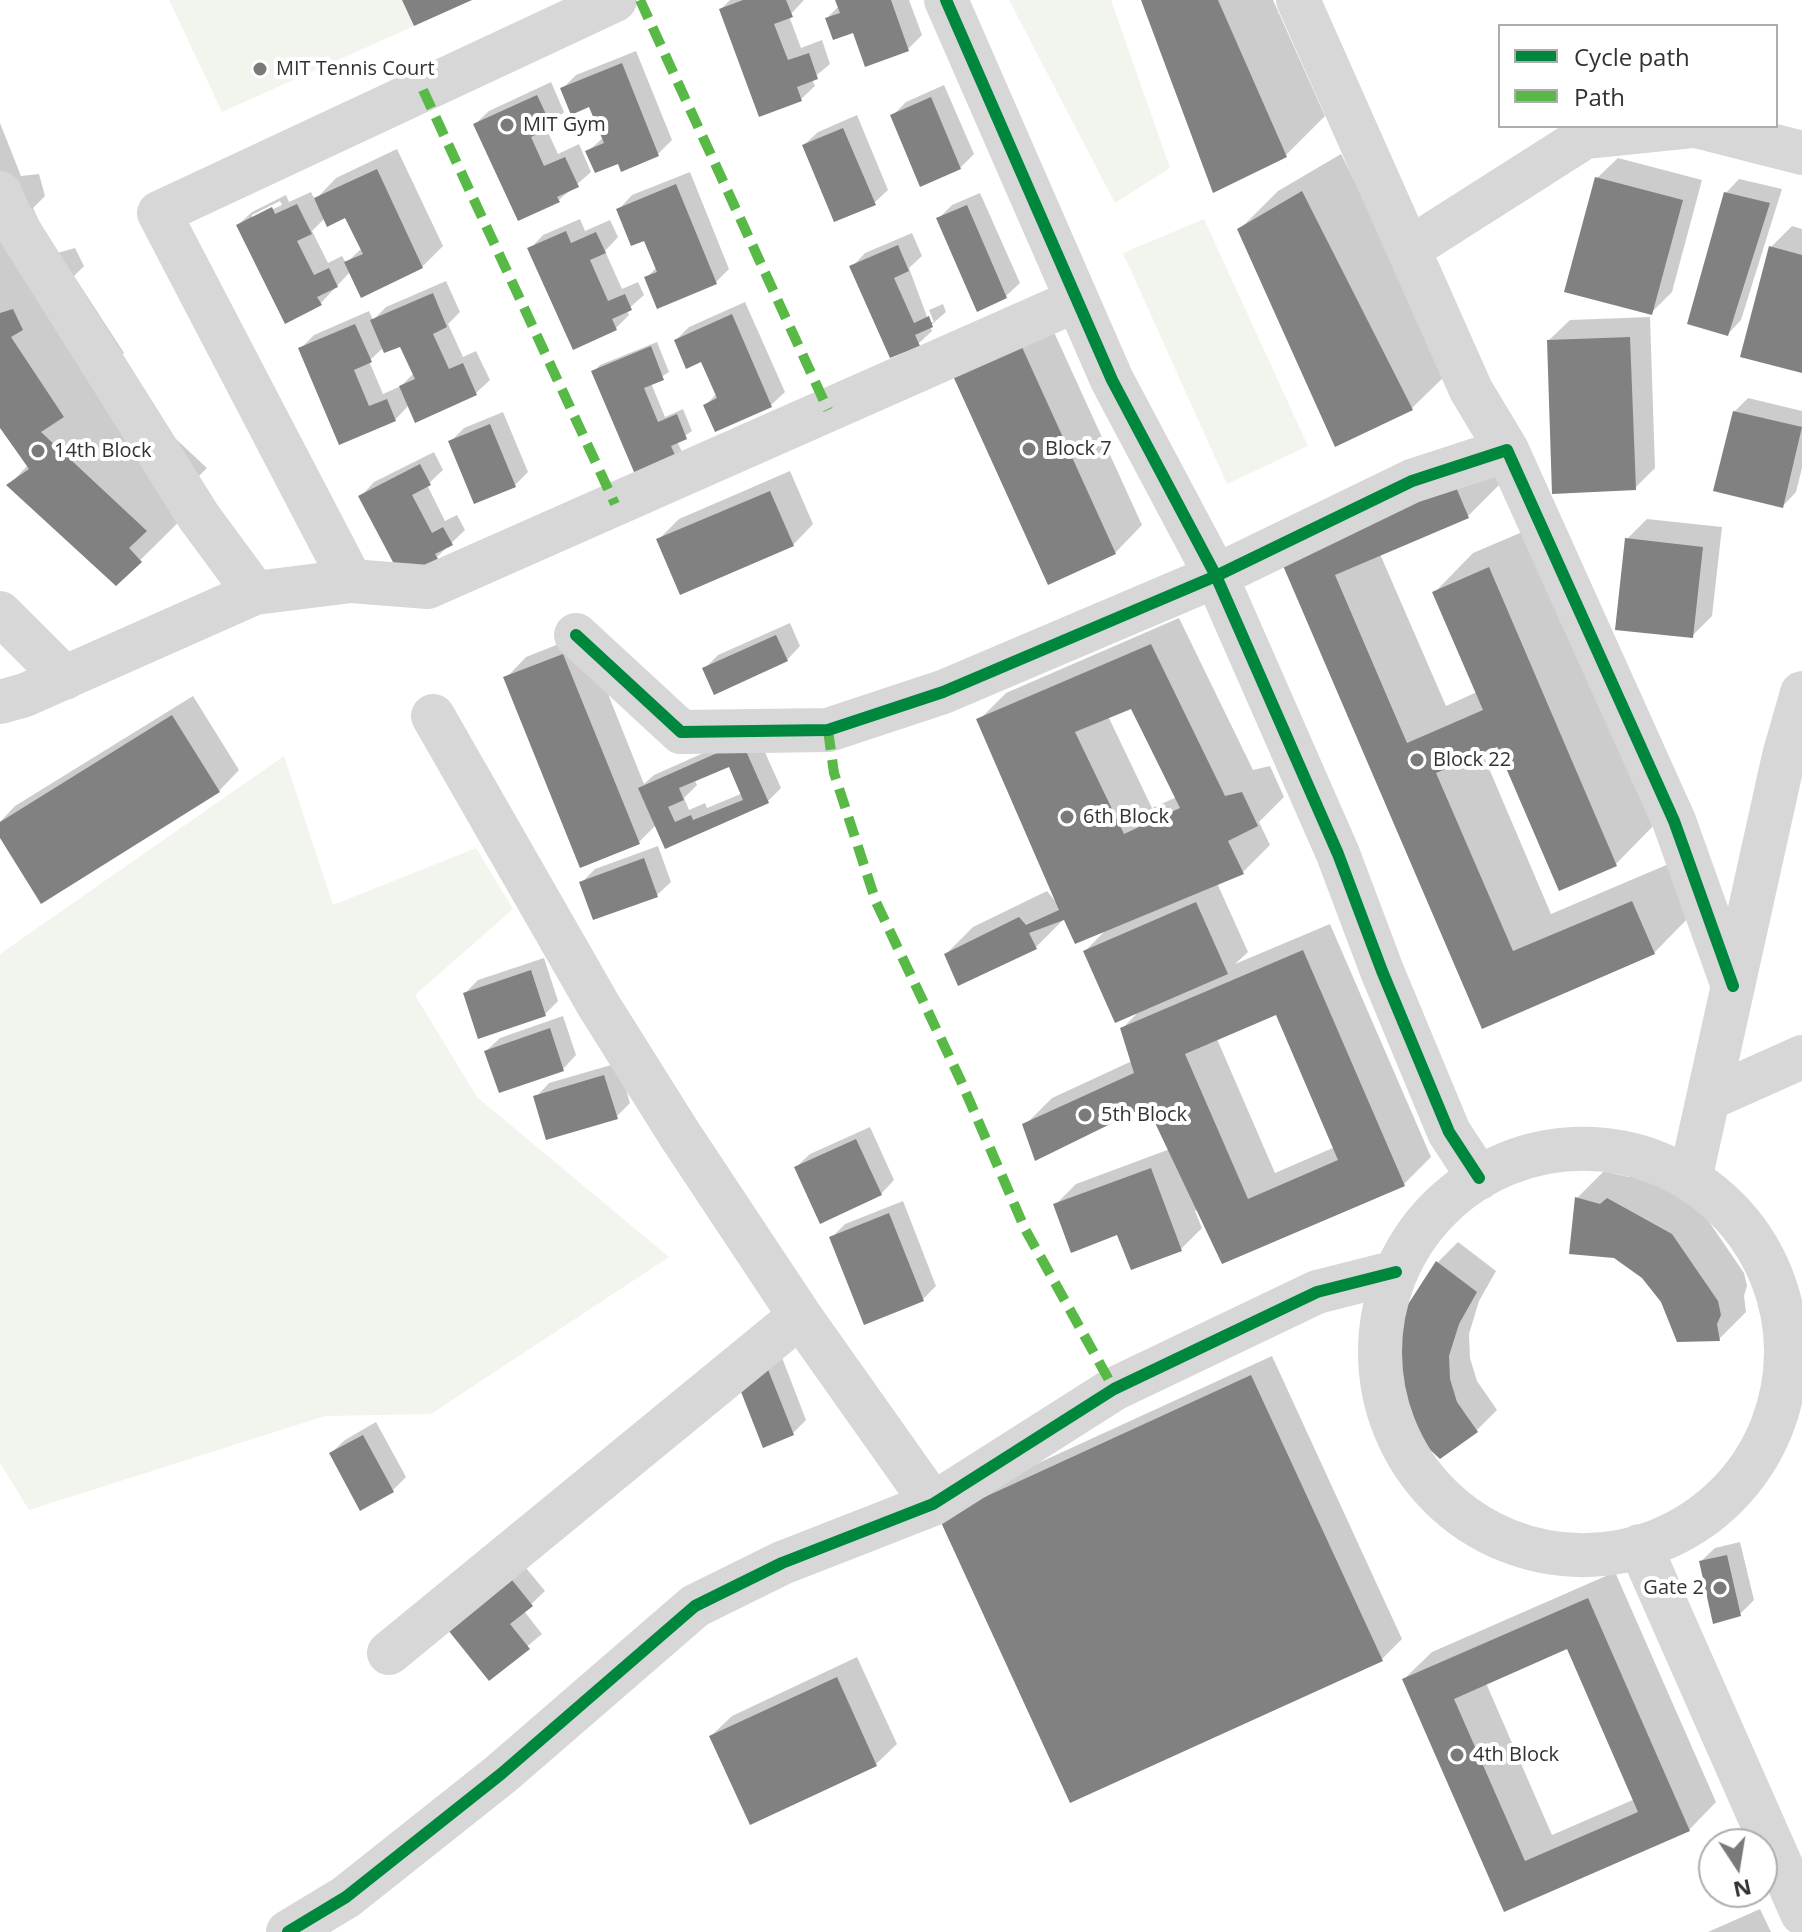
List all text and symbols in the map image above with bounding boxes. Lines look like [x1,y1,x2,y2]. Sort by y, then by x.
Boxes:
legend [1498,24,1778,128]
text: Cycle path [1574,40,1690,73]
place label: MIT Tennis Court [276,57,435,81]
marker: MIT Tennis Court [251,60,269,78]
text: Path [1574,80,1625,113]
place label: MIT Gym [523,113,606,137]
marker: MIT Gym [498,116,516,134]
place label: Block 7 [1045,437,1112,461]
place label: 14th Block [54,439,152,463]
marker: Block 7 [1020,440,1038,458]
marker: 14th Block [29,442,47,460]
place label: Block 22 [1433,748,1511,772]
marker: Block 22 [1408,751,1426,769]
place label: 6th Block [1083,805,1169,829]
marker: 6th Block [1058,808,1076,826]
place label: 5th Block [1101,1103,1187,1127]
marker: 5th Block [1076,1106,1094,1124]
place label: Gate 2 [1643,1576,1704,1600]
marker: Gate 2 [1711,1579,1729,1597]
place label: 4th Block [1473,1743,1559,1767]
marker: 4th Block [1448,1746,1466,1764]
north arrow [1698,1828,1778,1908]
text: N [1731,1873,1754,1906]

